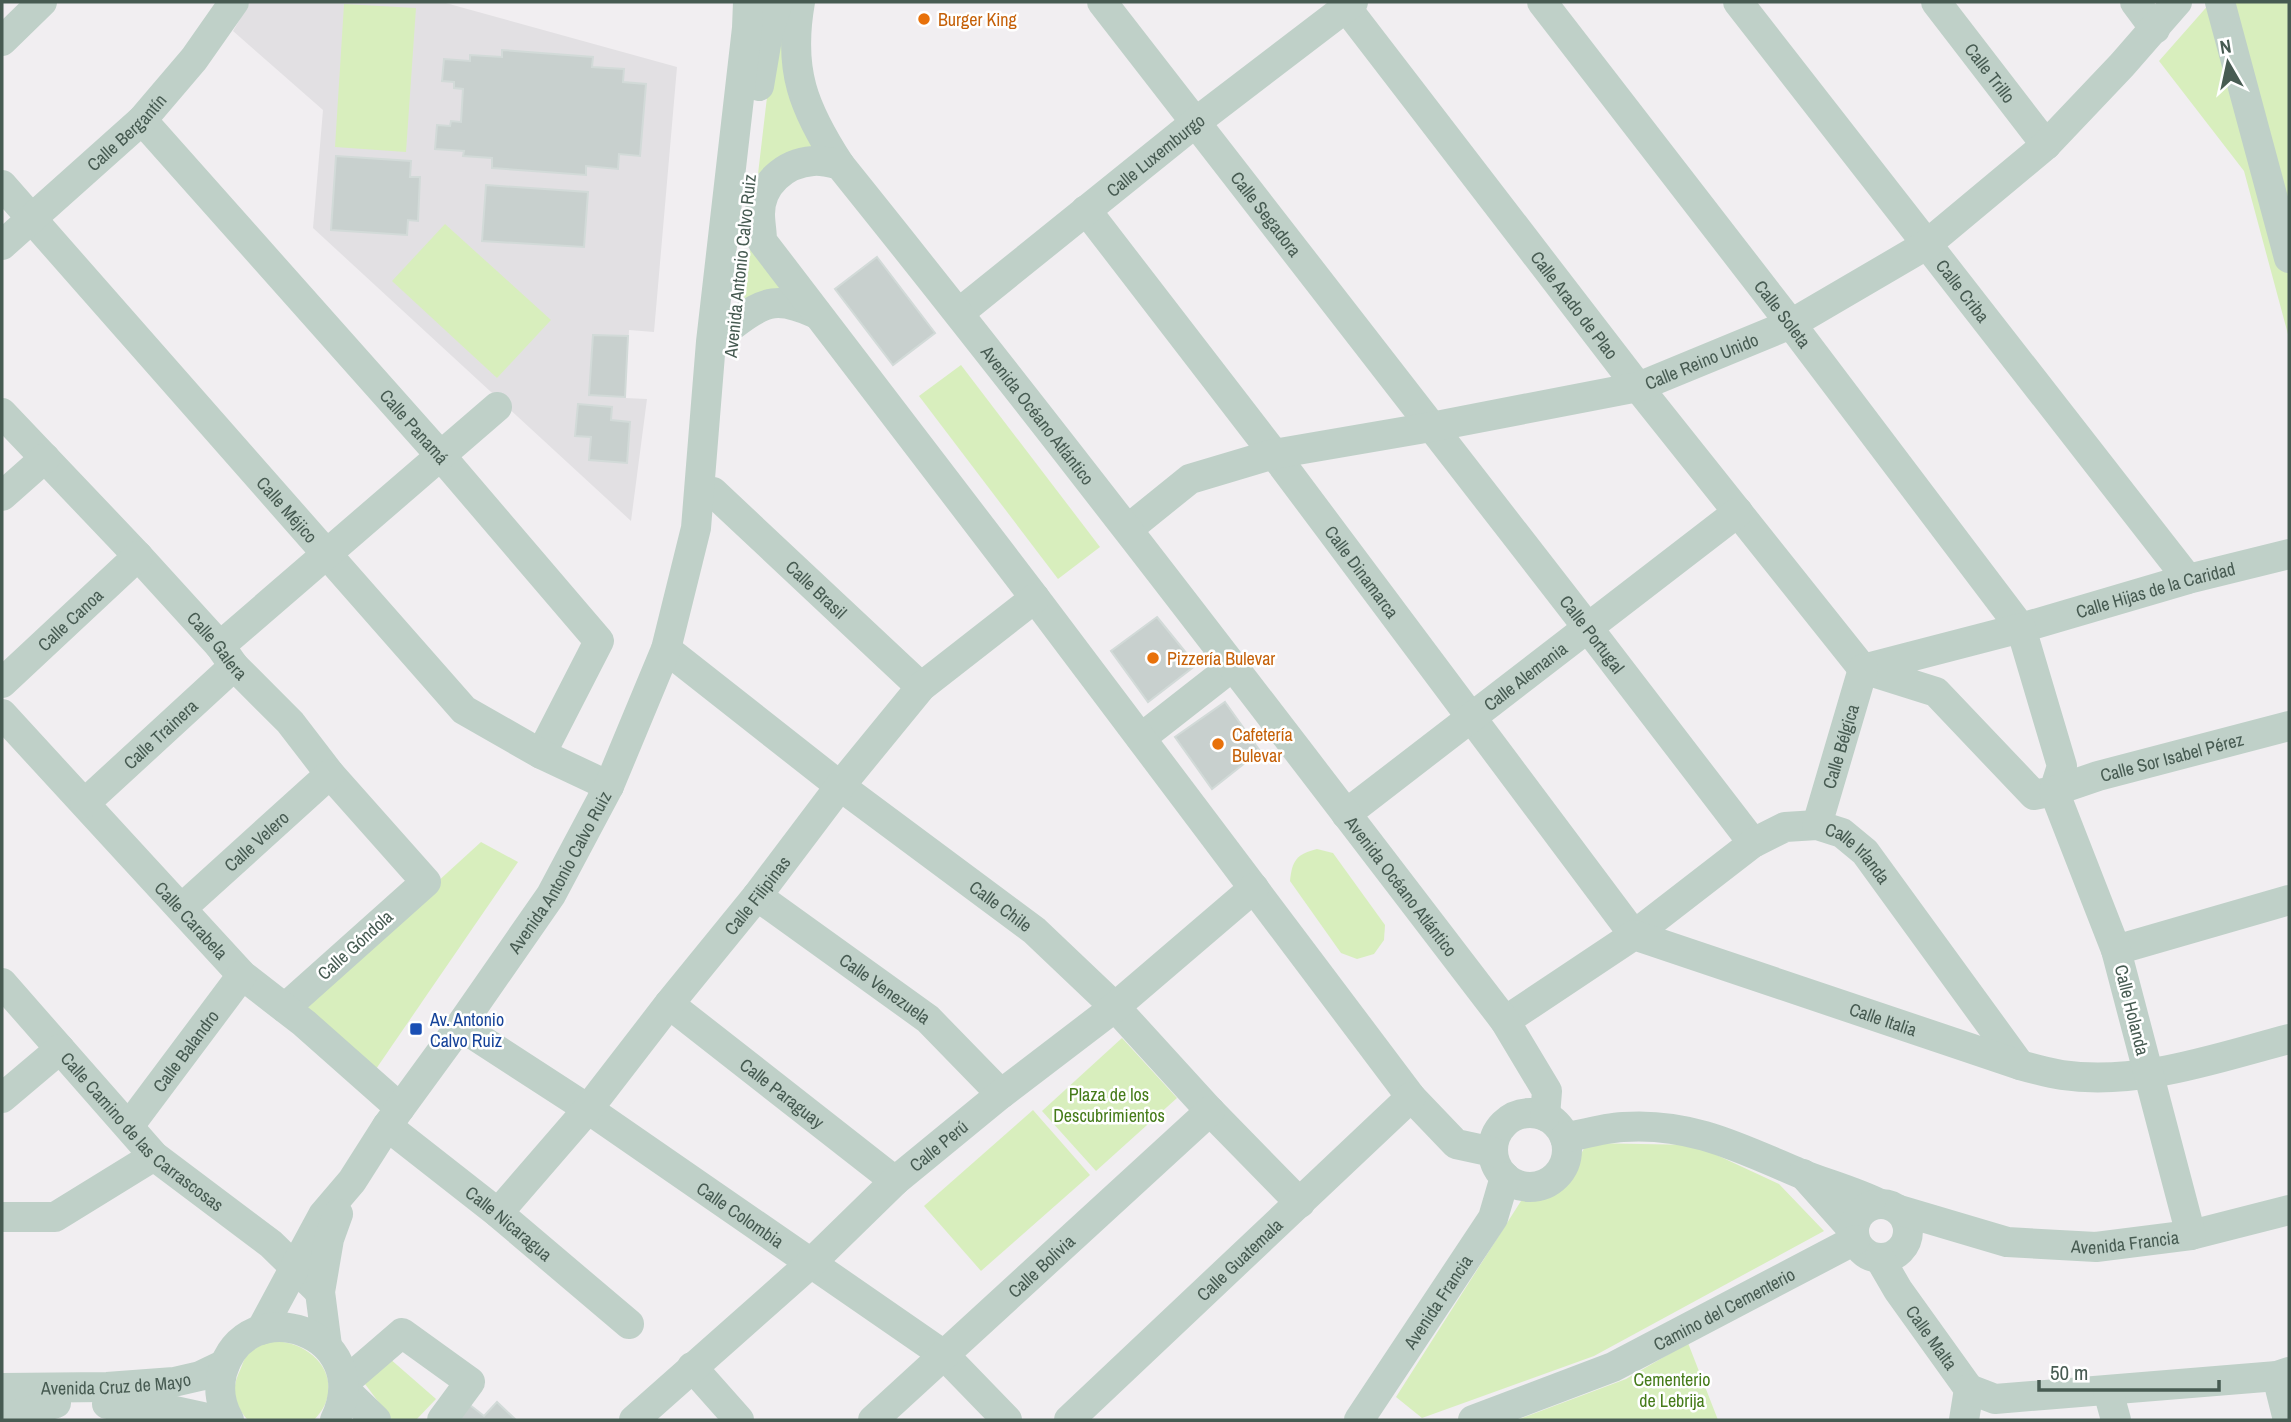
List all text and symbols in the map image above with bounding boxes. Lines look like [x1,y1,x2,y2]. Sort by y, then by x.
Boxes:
place label: Burger King [938,7,1018,32]
marker: Burger King [916,11,932,27]
north arrow [2193,28,2263,98]
text: N [2218,32,2233,60]
street label: Calle Trillo [1959,37,2021,108]
street label: Calle Bergantín [81,88,172,176]
street label: Calle Luxemburgo [1101,107,1210,202]
street label: Calle Segadora [1225,166,1307,262]
street label: Avenida Antonio Calvo Ruiz [718,173,762,360]
street label: Calle Arado de Plao [1525,245,1625,364]
street label: Calle Criba [1931,254,1996,327]
street label: Calle Soleta [1749,275,1817,353]
street label: Calle Reino Unido [1641,326,1762,395]
street label: Avenida Océano Atlántico [975,339,1100,490]
street label: Calle Panamá [374,383,455,469]
street label: Calle Méjico [251,471,324,548]
street label: Calle Dinamarca [1319,520,1405,623]
street label: Calle Brasil [780,554,853,624]
street label: Calle Hijas de la Caridad [2073,555,2237,624]
street label: Calle Canoa [32,583,108,656]
street label: Calle Portugal [1554,590,1631,678]
street label: Calle Galera [182,606,253,685]
street label: Calle Alemania [1478,636,1572,716]
place label: Pizzería Bulevar [1167,646,1275,671]
marker: Pizzería Bulevar [1145,650,1161,666]
street label: Calle Trainera [117,693,203,775]
street label: Calle Bélgica [1816,701,1864,792]
place label: Cafetería Bulevar [1232,722,1293,768]
street label: Calle Sor Isabel Pérez [2097,726,2246,787]
marker: Cafetería Bulevar [1210,736,1226,752]
street label: Avenida Antonio Calvo Ruiz [501,786,617,959]
street label: Calle Velero [218,805,294,877]
street label: Avenida Océano Atlántico [1339,810,1463,961]
street label: Calle Irlanda [1822,816,1896,889]
street label: Calle Filipinas [718,850,796,940]
street label: Calle Chile [964,874,1037,937]
street label: Calle Carabela [149,876,234,965]
street label: Calle Góndola [312,904,398,986]
street label: Calle Venezuela [835,947,936,1030]
street label: Calle Holanda [2109,962,2155,1058]
street label: Calle Italia [1846,996,1920,1042]
street label: Calle Balandro [146,1004,224,1097]
place label: Av. Antonio Calvo Ruiz [429,1007,504,1053]
marker: Av. Antonio Calvo Ruiz [408,1021,424,1037]
street label: Calle Camino de las Carrascosas [55,1046,229,1217]
street label: Calle Paraguay [735,1052,830,1134]
park label: Plaza de los Descubrimientos [1053,1082,1165,1128]
street label: Calle Perú [904,1114,973,1177]
street label: Calle Colombia [692,1175,789,1253]
street label: Calle Nicaragua [460,1180,558,1266]
street label: Calle Guatemala [1191,1212,1288,1306]
street label: Avenida Francia [2069,1224,2180,1259]
street label: Calle Bolivia [1002,1229,1080,1303]
street label: Avenida Francia [1397,1250,1478,1354]
street label: Camino del Cementerio [1649,1261,1799,1356]
street label: Calle Malta [1900,1300,1964,1375]
scale bar [2039,1348,2219,1392]
text: 50 m [2050,1358,2088,1387]
street label: Avenida Cruz de Mayo [40,1366,193,1400]
park label: Cementerio de Lebrija [1633,1367,1711,1413]

